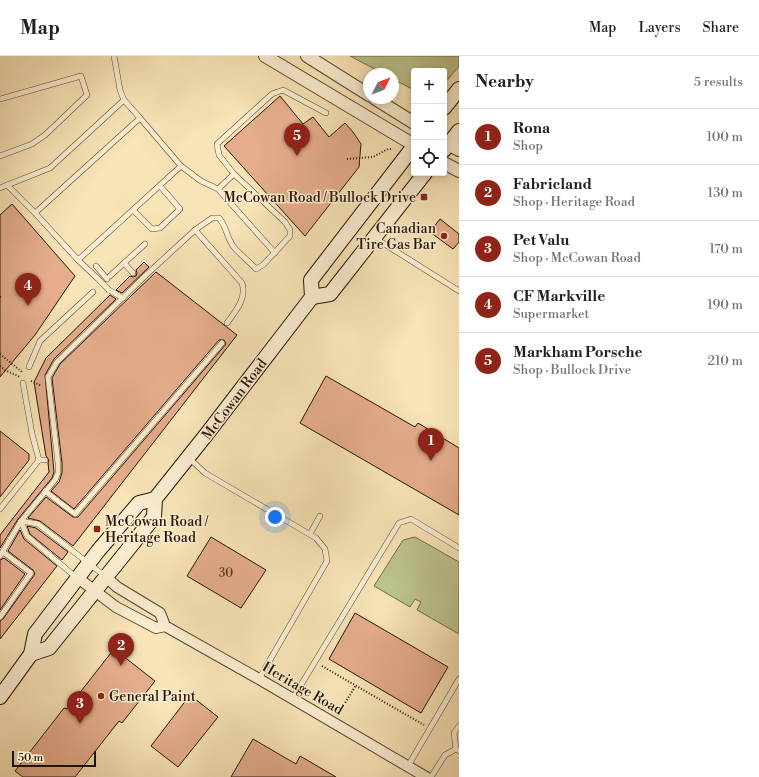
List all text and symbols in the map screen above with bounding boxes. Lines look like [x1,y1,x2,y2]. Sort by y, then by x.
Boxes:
text: Map [20,16,60,40]
text: Map [589,19,616,37]
text: Layers [638,19,681,37]
text: Share [703,19,739,37]
north arrow [363,68,399,104]
map controls [411,68,447,176]
button: + [411,68,447,104]
text: Nearby [475,71,534,93]
text: 5 results [694,74,743,90]
button: − [411,104,447,140]
text: Rona [513,119,550,138]
pin: 5 [284,123,310,156]
text: 1 [485,129,491,145]
text: 100 m [707,129,743,145]
text: Shop [513,138,543,154]
button: locate [411,140,447,176]
text: Fabricland [513,175,592,194]
text: 2 [484,185,492,201]
text: 130 m [708,185,743,201]
place label: McCowan Road / Bullock Drive [223,189,416,207]
marker: McCowan Road / Bullock Drive [419,192,429,202]
text: Shop · Heritage Road [513,194,635,210]
place label: Canadian Tire Gas Bar [356,220,437,254]
marker: Canadian Tire Gas Bar [439,231,449,241]
text: Pet Valu [513,231,569,250]
text: 3 [484,241,492,257]
text: 170 m [709,241,743,257]
text: Shop · McCowan Road [513,250,641,266]
pin: 4 [15,273,41,306]
text: CF Markville [513,287,605,306]
text: 4 [484,297,492,313]
text: 190 m [707,297,743,313]
text: Supermarket [513,306,589,322]
text: Markham Porsche [513,343,643,362]
text: 5 [484,353,492,369]
text: 210 m [708,353,743,369]
street label: McCowan Road [198,355,271,444]
text: Shop · Bullock Drive [513,362,631,378]
pin: 1 [418,428,444,461]
your location [265,507,285,527]
place label: McCowan Road / Heritage Road [105,513,209,547]
marker: McCowan Road / Heritage Road [92,524,102,534]
house number: 30 [219,566,233,581]
pin: 2 [108,633,134,666]
street label: Heritage Road [259,658,346,719]
place label: General Paint [109,688,196,706]
pin: 3 [67,691,93,724]
marker: General Paint [96,691,106,701]
scale bar [12,749,96,768]
text: 50 m [18,751,43,765]

